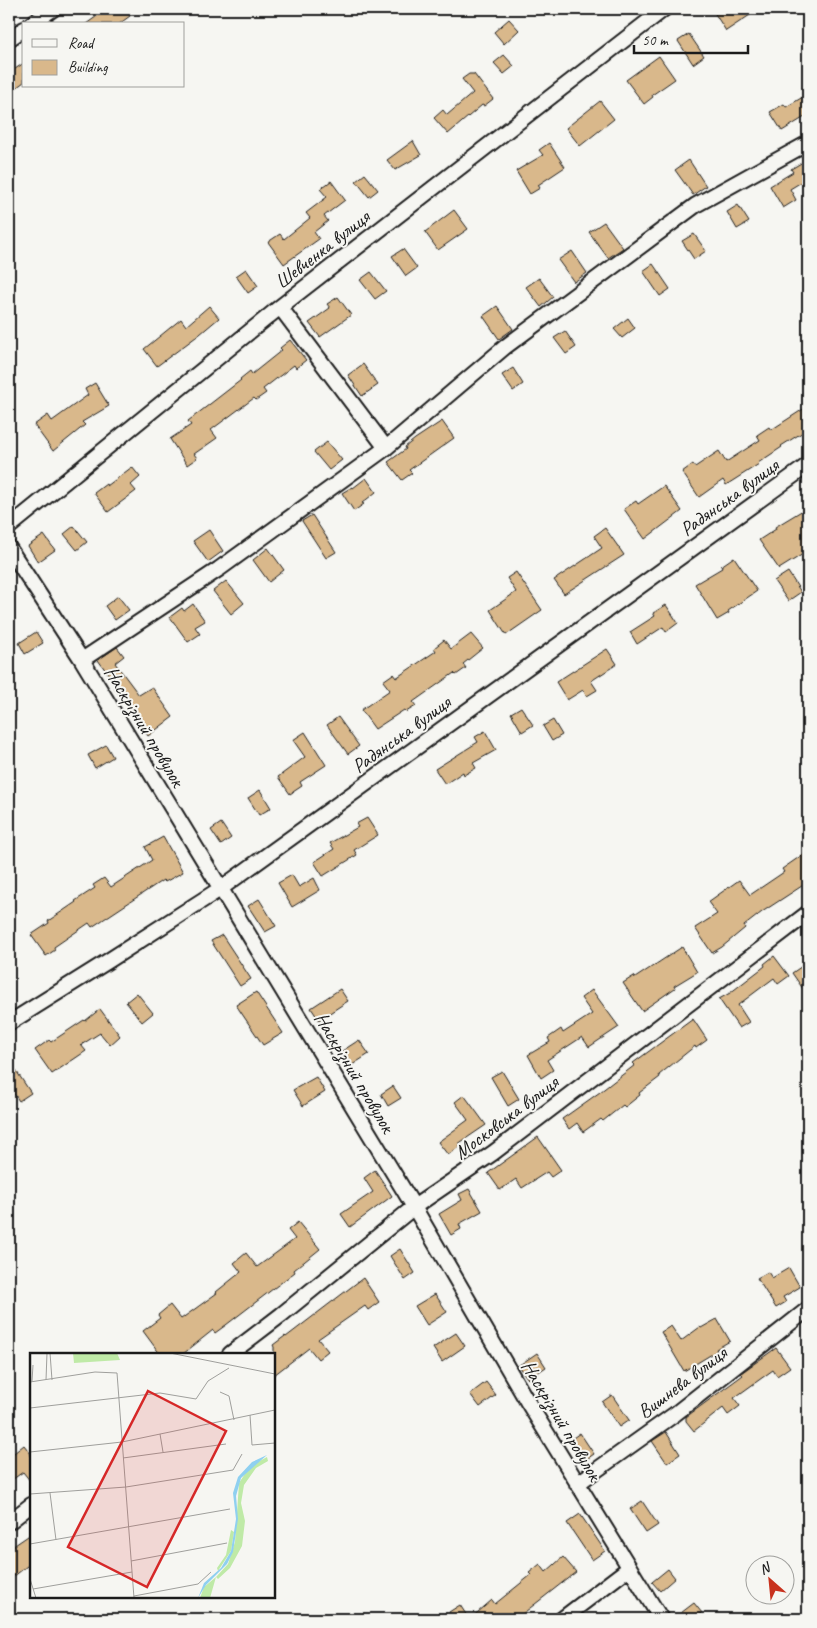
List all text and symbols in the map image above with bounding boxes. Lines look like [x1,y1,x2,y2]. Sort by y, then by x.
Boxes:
legend [22,22,185,88]
scale bar [634,22,748,54]
text: 50 m [642,31,669,50]
text: Road [68,34,95,53]
text: Building [68,58,108,77]
street label: Шевченка вулиця [270,203,376,294]
street label: Радянська вулиця [675,452,785,542]
street label: Наскрізний провулок [98,661,191,793]
street label: Радянська вулиця [347,689,457,779]
street label: Наскрізний провулок [308,1007,401,1139]
street label: Московська вулиця [449,1069,565,1165]
street label: Вишнева вулиця [633,1339,734,1424]
inset map [30,1353,275,1598]
street label: Наскрізний провулок [515,1355,608,1487]
north arrow [744,1556,794,1606]
text: N [757,1558,774,1578]

